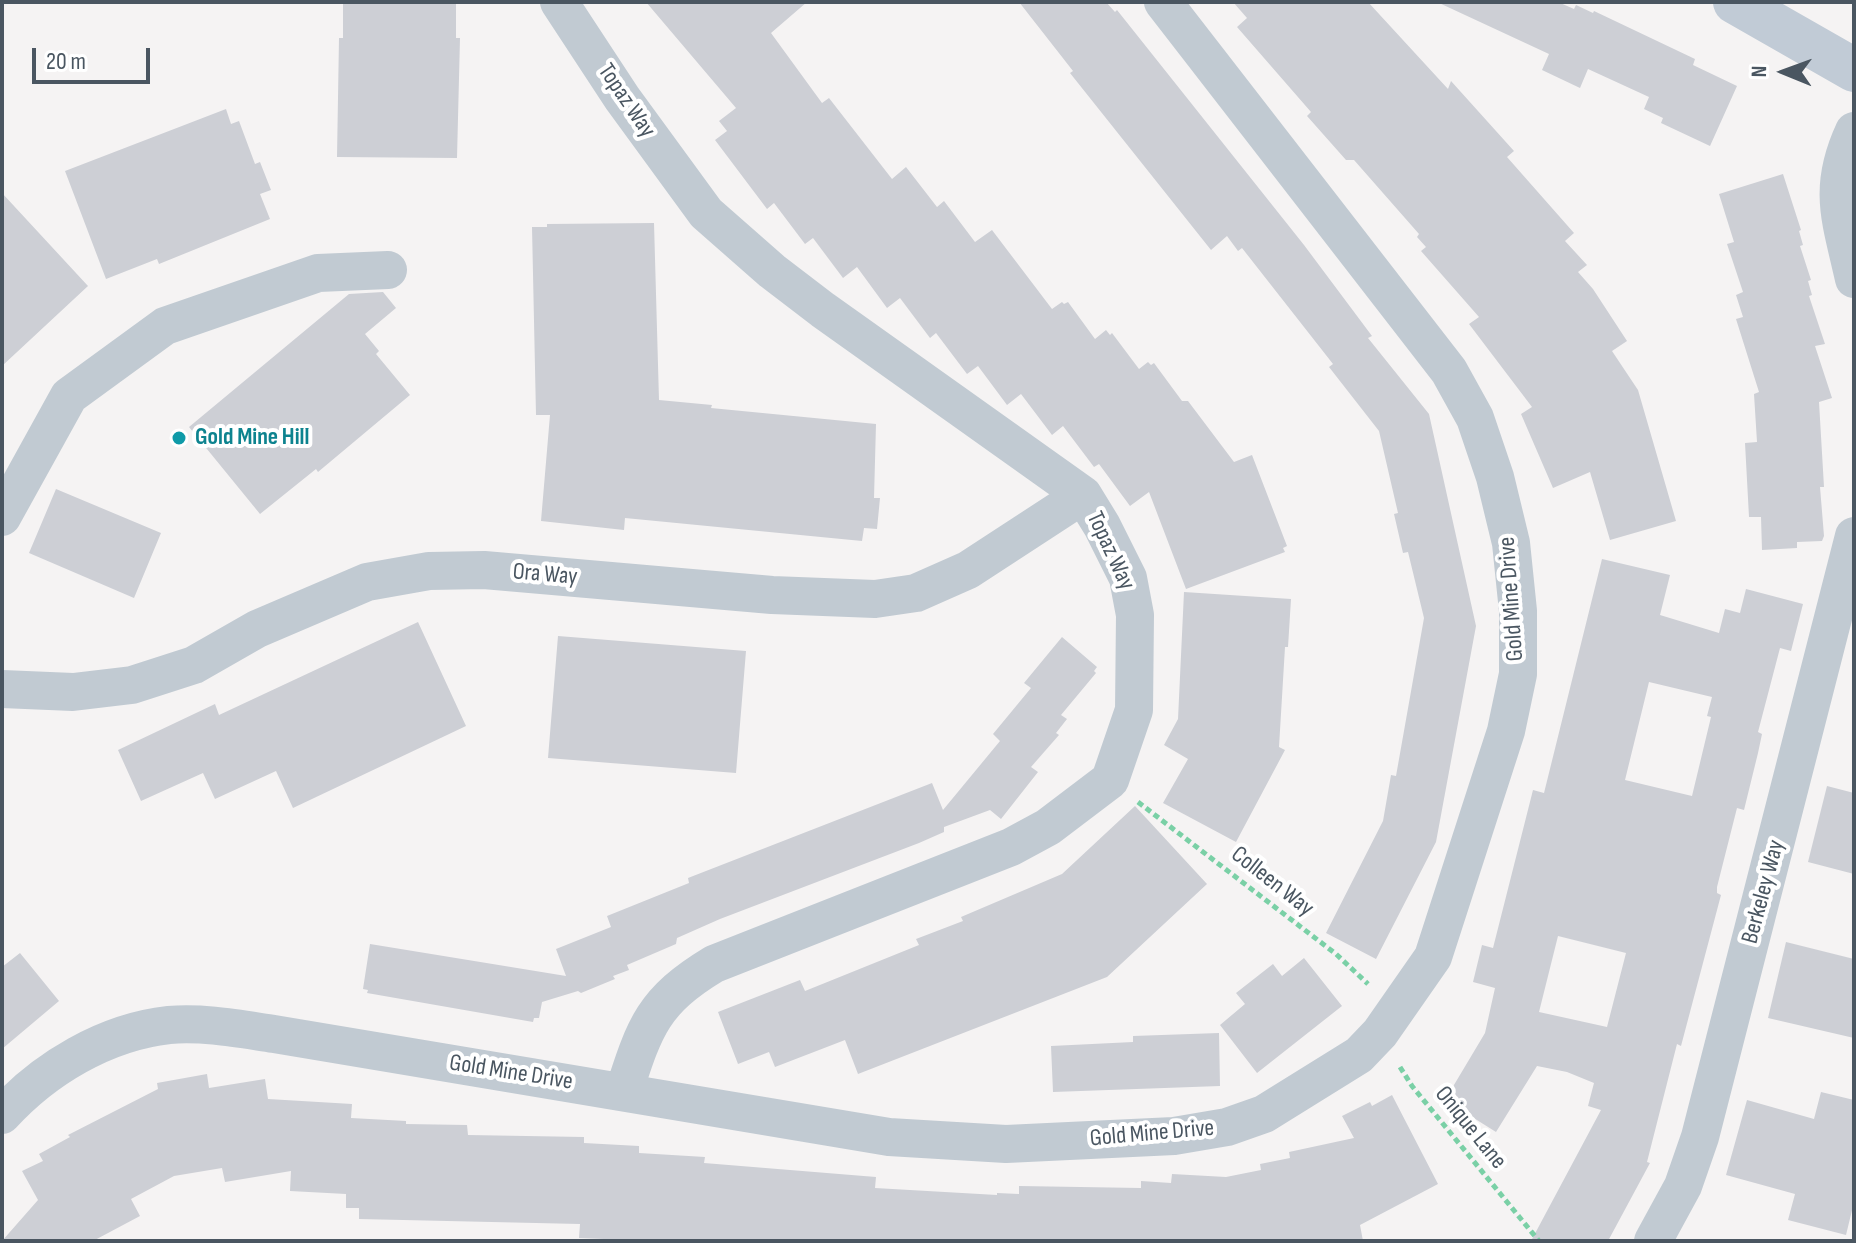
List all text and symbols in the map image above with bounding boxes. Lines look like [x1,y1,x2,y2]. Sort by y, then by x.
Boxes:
scale bar [36,32,154,82]
north arrow [1744,32,1824,112]
text: 20 m [46,47,86,76]
street label: Topaz Way [591,59,661,143]
text: N [1746,65,1773,78]
place label: Gold Mine Hill [195,424,309,452]
marker: Gold Mine Hill [170,429,188,447]
street label: Topaz Way [1079,507,1141,595]
street label: Gold Mine Drive [1493,536,1531,662]
street label: Ora Way [512,558,578,592]
street label: Berkeley Way [1736,837,1792,947]
street label: Colleen Way [1225,841,1319,923]
street label: Gold Mine Drive [447,1049,575,1097]
street label: Onique Lane [1428,1081,1512,1175]
street label: Gold Mine Drive [1089,1114,1215,1154]

